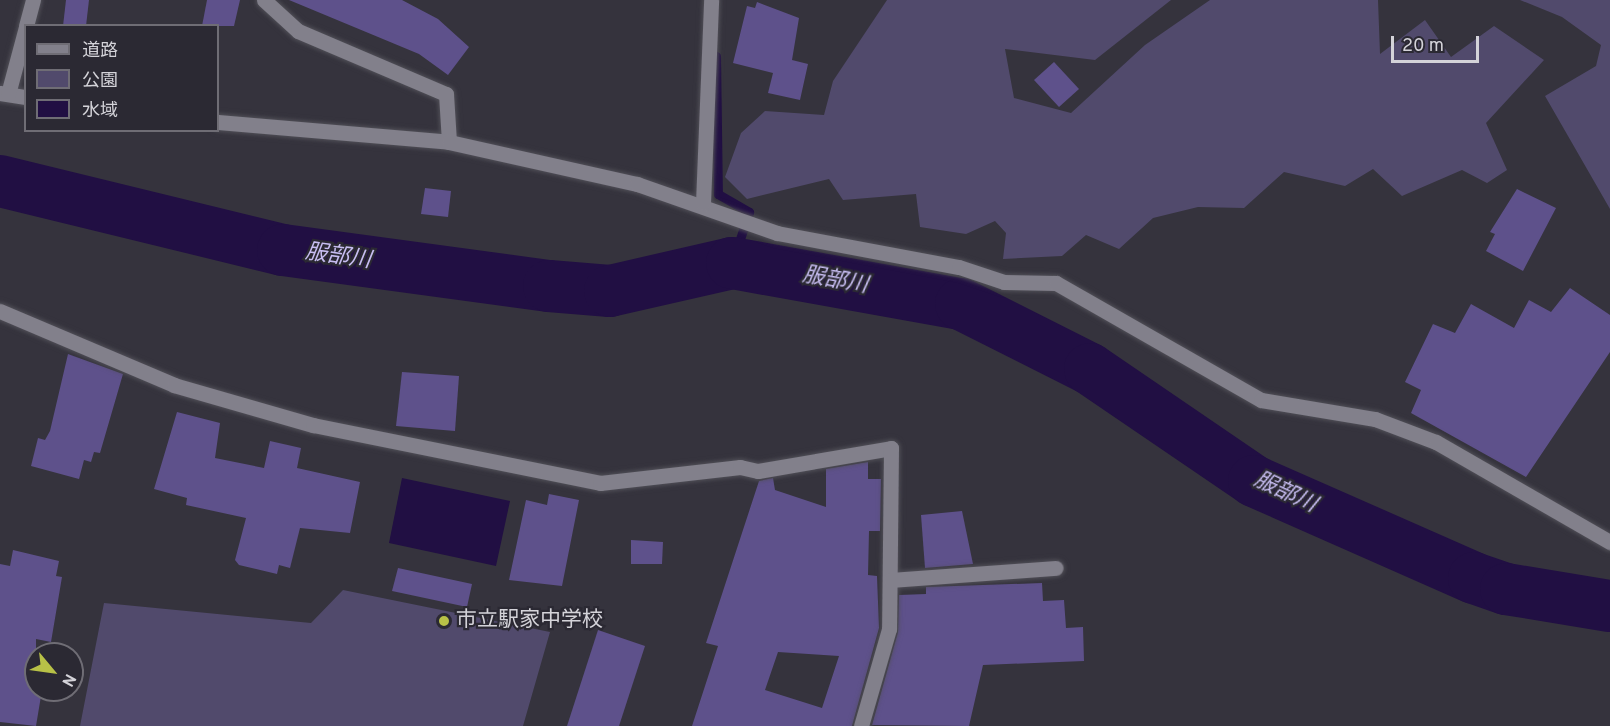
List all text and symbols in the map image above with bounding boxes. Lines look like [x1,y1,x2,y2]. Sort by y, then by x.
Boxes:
legend [24,24,219,132]
scale bar [1394,24,1482,62]
text: 20 m [1402,35,1444,58]
text: 道路 [82,40,118,63]
text: 公園 [82,70,118,93]
text: 水域 [82,100,118,123]
water label: 服部川 [303,239,373,275]
water label: 服部川 [800,262,870,300]
water label: 服部川 [1250,467,1320,519]
place label: 市立駅家中学校 [456,608,603,634]
marker: 市立駅家中学校 [437,614,451,628]
north arrow [24,642,84,702]
text: N [56,670,80,690]

